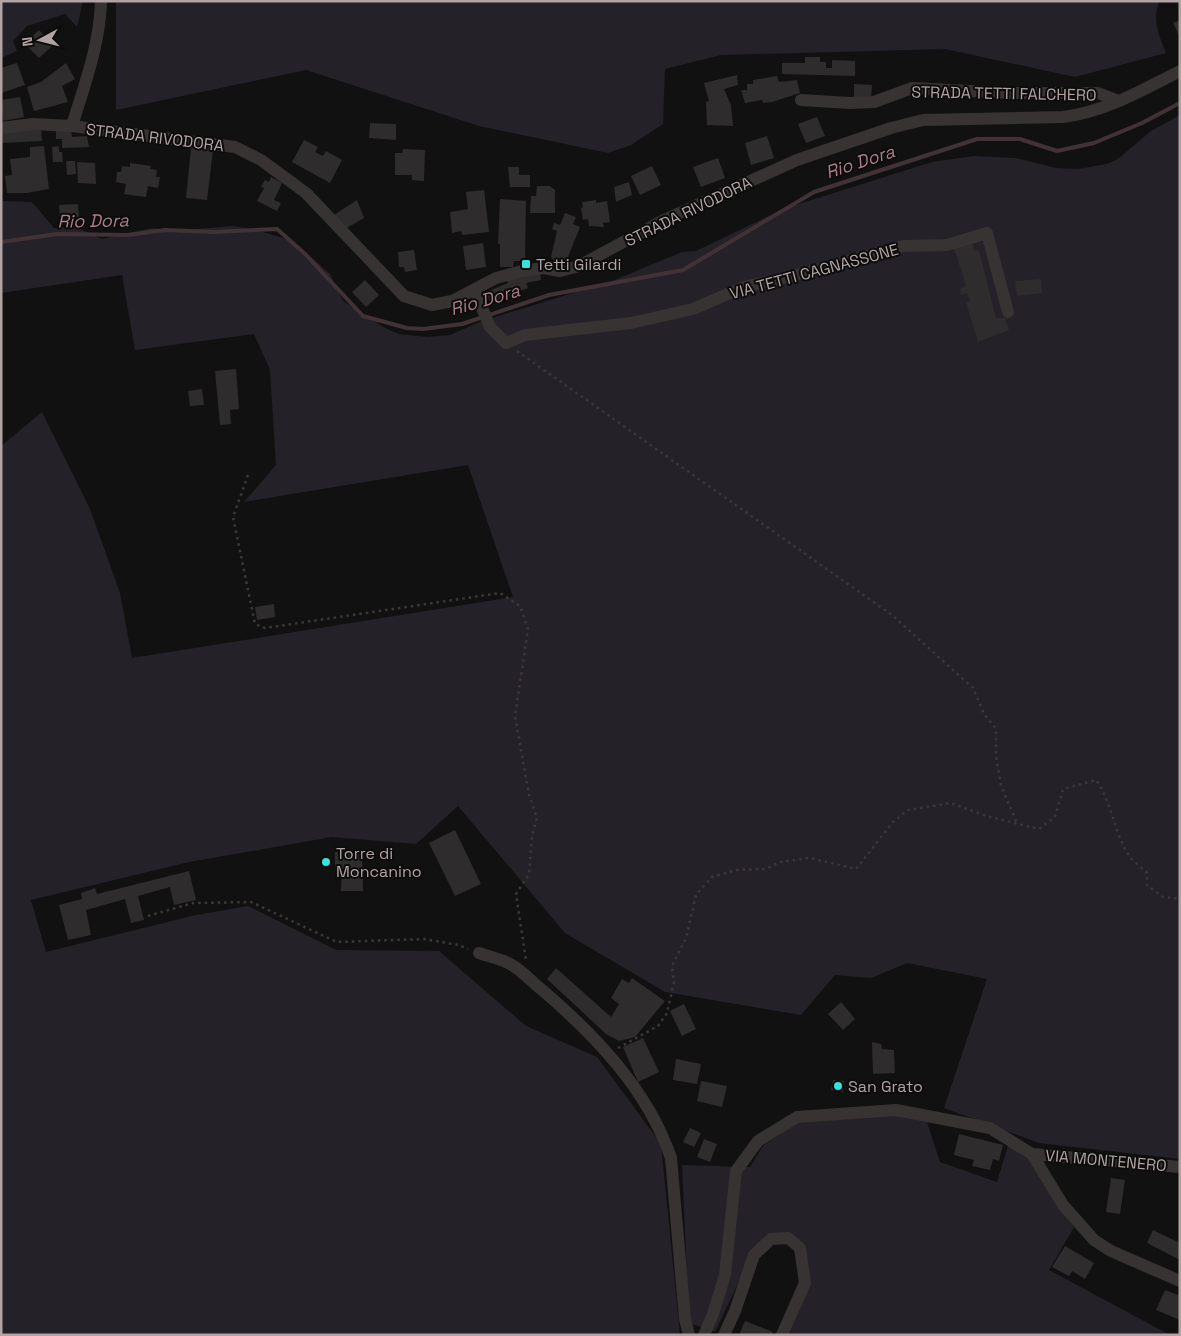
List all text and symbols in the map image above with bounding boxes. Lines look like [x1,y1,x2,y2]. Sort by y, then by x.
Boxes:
north arrow [15,15,65,65]
text: N [18,36,37,47]
street label: STRADA TETTI FALCHERO [911,81,1097,106]
street label: STRADA RIVODORA [85,119,225,156]
water label: Rio Dora [822,139,898,183]
street label: STRADA RIVODORA [621,172,755,251]
water label: Rio Dora [57,208,130,233]
street label: VIA TETTI CAGNASSONE [727,239,901,304]
place label: Tetti Gilardi [536,254,621,275]
marker: Tetti Gilardi [520,258,532,270]
water label: Rio Dora [447,278,523,320]
place label: Torre di Moncanino [336,843,422,882]
marker: Torre di Moncanino [320,856,332,868]
place label: San Grato [848,1076,923,1097]
marker: San Grato [832,1080,844,1092]
street label: VIA MONTENERO [1044,1145,1168,1176]

